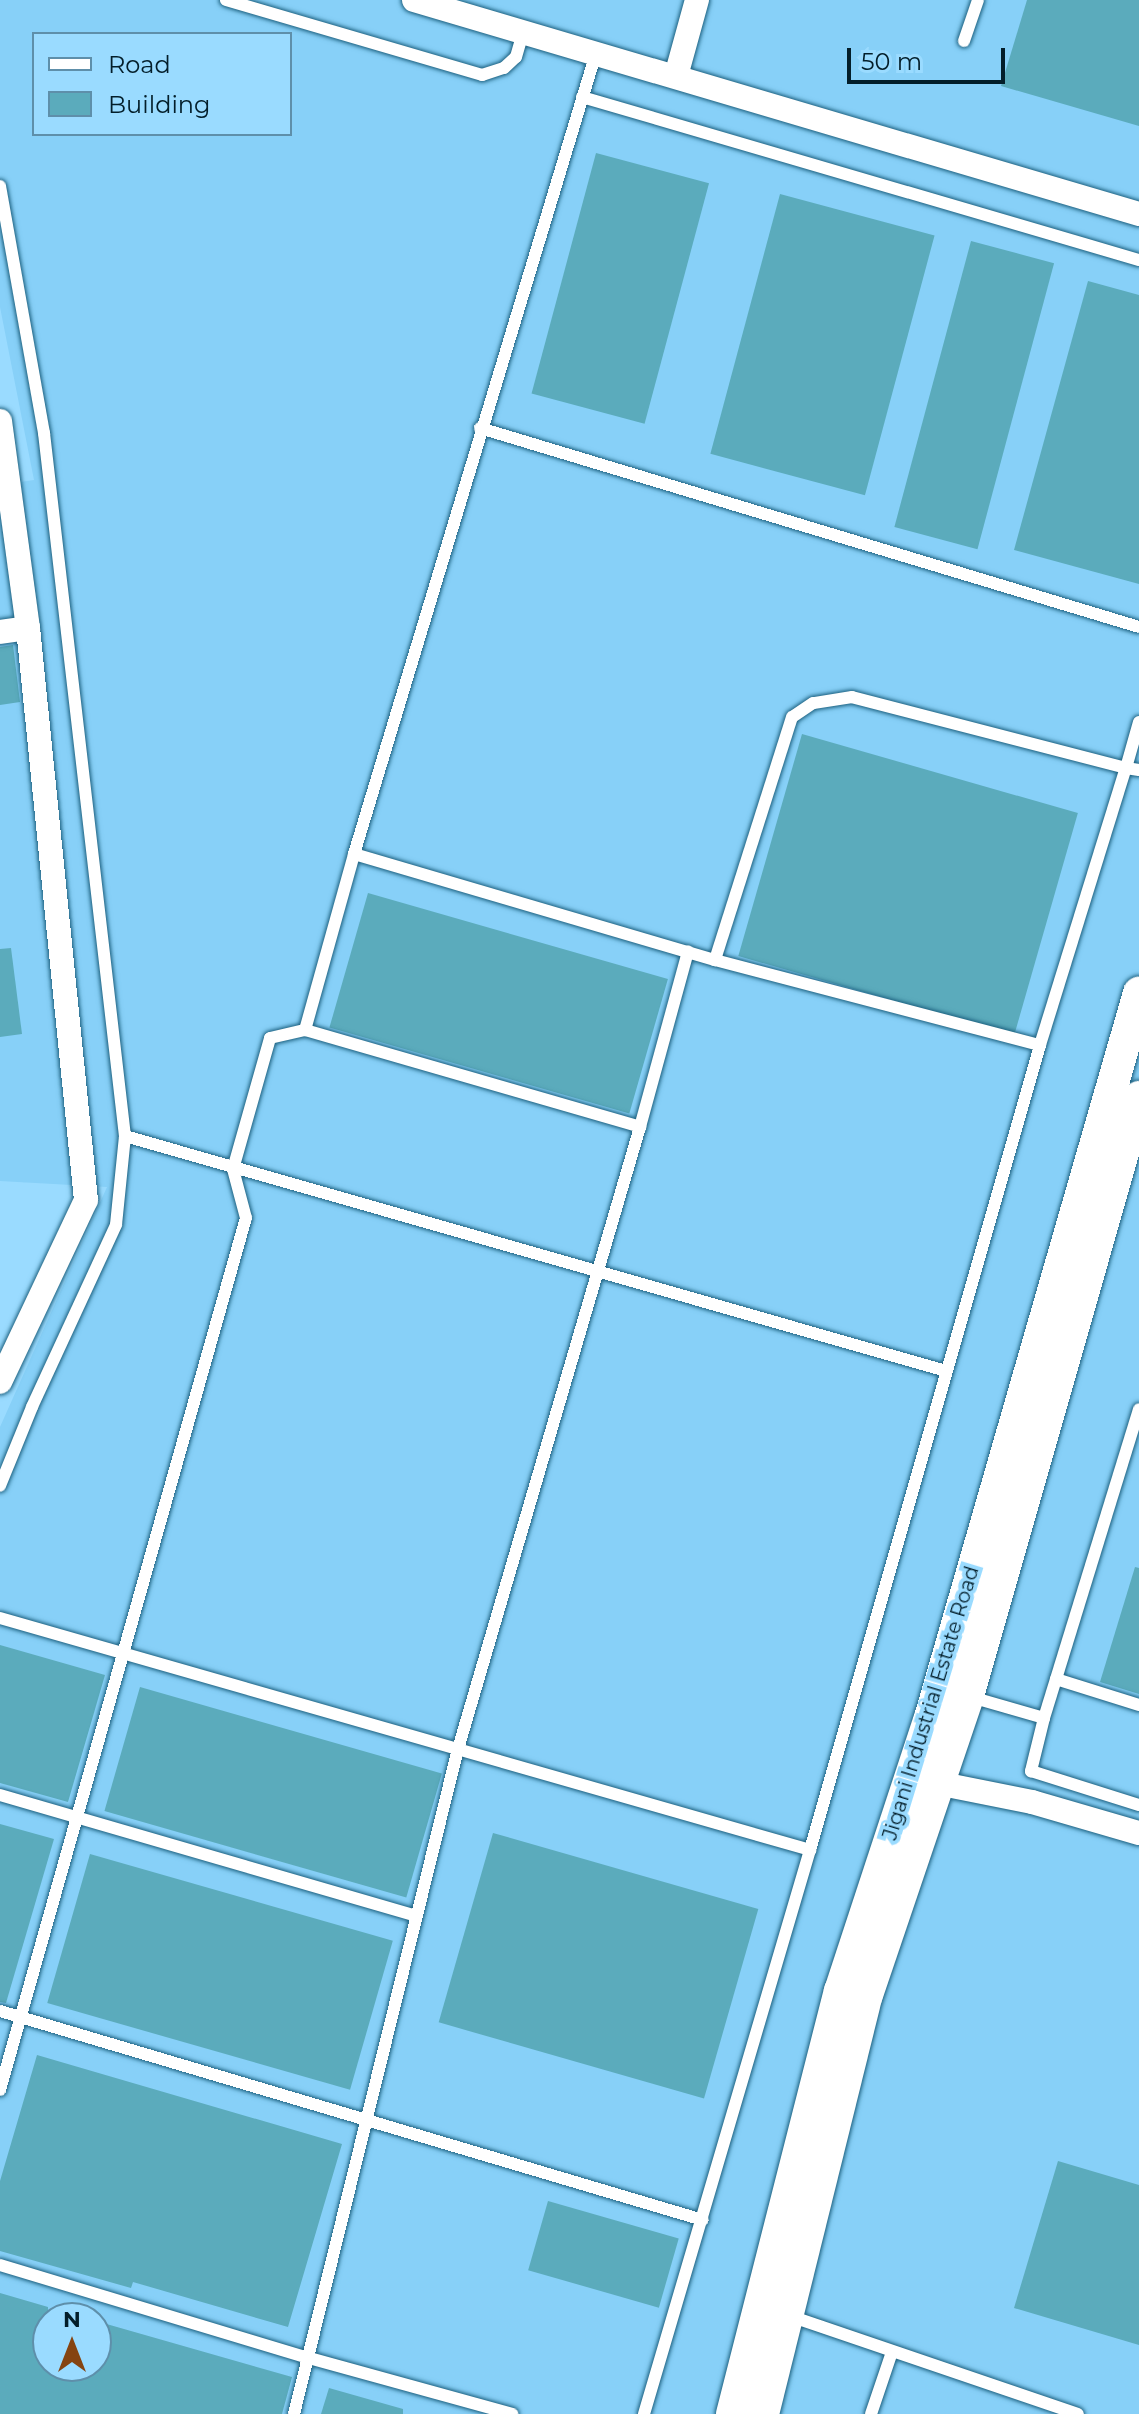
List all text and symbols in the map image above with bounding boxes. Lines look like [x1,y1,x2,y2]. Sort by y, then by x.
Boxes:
legend [32,32,292,136]
scale bar [851,32,1009,82]
text: 50 m [861,47,922,76]
text: Road [108,50,171,79]
text: Building [108,90,211,119]
street label: Jigani Industrial Estate Road [878,1563,984,1843]
north arrow [32,2302,112,2382]
text: N [63,2306,81,2333]

